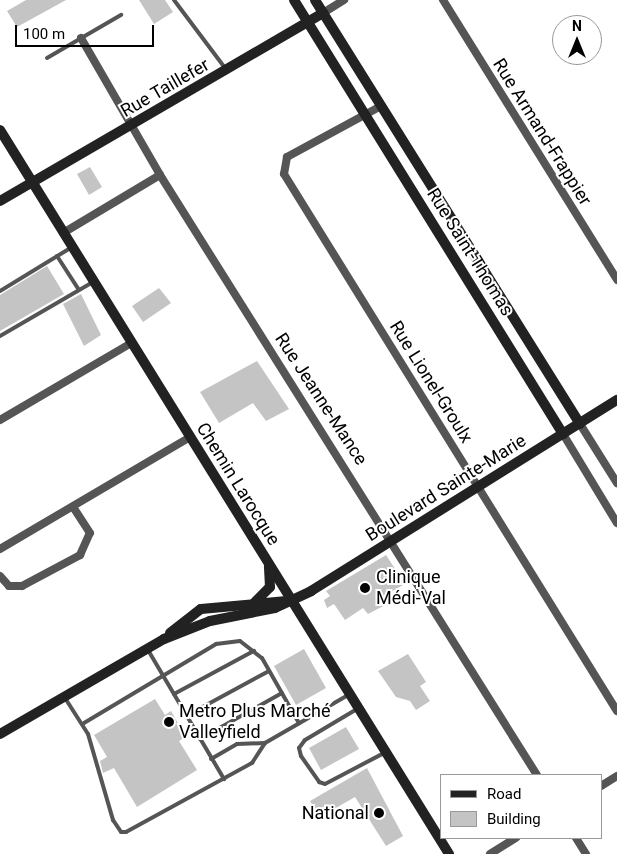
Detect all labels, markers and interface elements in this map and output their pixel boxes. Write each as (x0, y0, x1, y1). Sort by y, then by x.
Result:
scale bar (18, 15, 156, 47)
north arrow (552, 15, 602, 65)
text: N (572, 18, 582, 34)
text: 100 m (23, 25, 65, 43)
street label: Rue Taillefer (117, 54, 213, 122)
street label: Rue Armand-Frappier (488, 55, 596, 209)
street label: Rue Saint-Thomas (422, 184, 518, 320)
street label: Rue Lionel-Groulx (385, 317, 477, 447)
street label: Rue Jeanne-Mance (270, 329, 372, 469)
street label: Chemin Larocque (192, 419, 284, 549)
street label: Boulevard Sainte-Marie (362, 430, 530, 546)
place label: Clinique Médi-Val (376, 567, 446, 610)
marker: Clinique Médi-Val (358, 581, 372, 595)
place label: Metro Plus Marché Valleyfield (179, 701, 331, 744)
marker: Metro Plus Marché Valleyfield (163, 716, 175, 728)
legend (440, 774, 602, 839)
text: Road (487, 785, 521, 803)
place label: National (302, 802, 369, 824)
marker: National (373, 807, 385, 819)
text: Building (487, 810, 541, 828)

